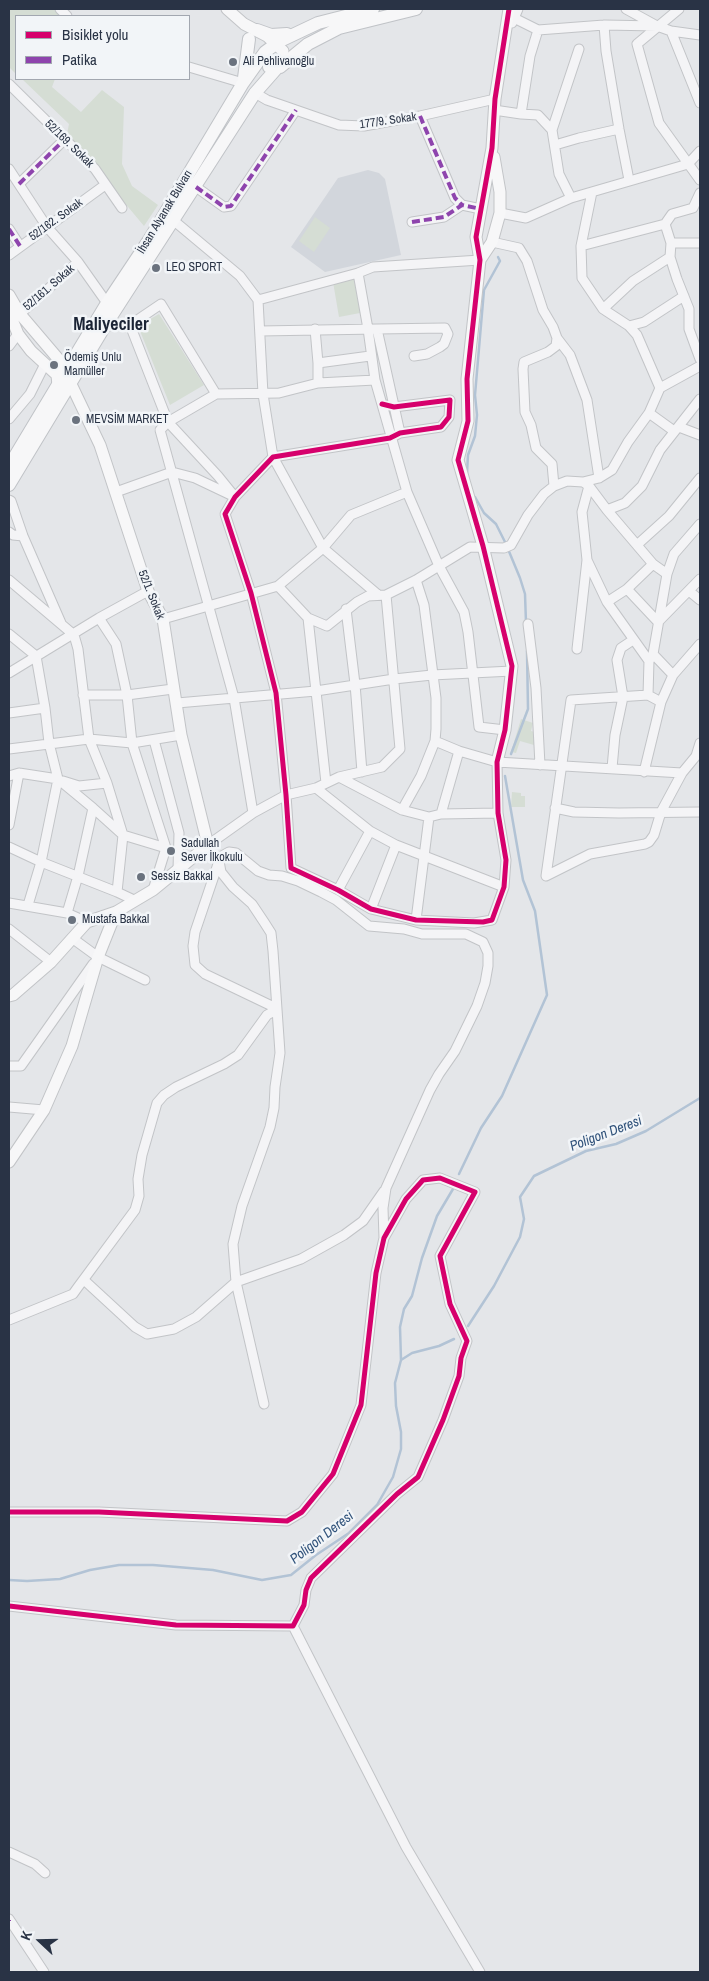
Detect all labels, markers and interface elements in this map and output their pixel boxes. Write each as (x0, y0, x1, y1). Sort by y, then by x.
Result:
legend (15, 15, 190, 80)
text: Bisiklet yolu (62, 24, 128, 45)
text: Patika (62, 49, 97, 70)
place label: Ali Pehlivanoğlu (243, 55, 314, 69)
marker: Ali Pehlivanoğlu (227, 56, 239, 68)
street label: 177/9. Sokak (359, 110, 417, 132)
street label: 52/169. Sokak (41, 117, 97, 171)
street label: İhsan Alyanak Bulvarı (134, 168, 196, 256)
street label: 52/162. Sokak (26, 196, 86, 244)
place label: LEO SPORT (166, 261, 222, 275)
street label: 52/161. Sokak (21, 262, 77, 314)
marker: LEO SPORT (150, 262, 162, 274)
district label: Maliyeciler (73, 314, 149, 336)
place label: Ödemiş Unlu Mamüller (64, 351, 121, 379)
marker: Ödemiş Unlu Mamüller (48, 359, 60, 371)
place label: MEVSİM MARKET (86, 413, 169, 427)
marker: MEVSİM MARKET (70, 414, 82, 426)
street label: 52/1. Sokak (135, 568, 167, 622)
place label: Sadullah Sever İlkokulu (181, 837, 243, 865)
marker: Sadullah Sever İlkokulu (165, 845, 177, 857)
place label: Sessiz Bakkal (151, 870, 213, 884)
marker: Sessiz Bakkal (135, 871, 147, 883)
place label: Mustafa Bakkal (82, 913, 149, 927)
marker: Mustafa Bakkal (66, 914, 78, 926)
water label: Poligon Deresi (568, 1113, 644, 1155)
water label: Poligon Deresi (287, 1508, 357, 1568)
north arrow (15, 1916, 65, 1966)
text: K (16, 1929, 36, 1943)

